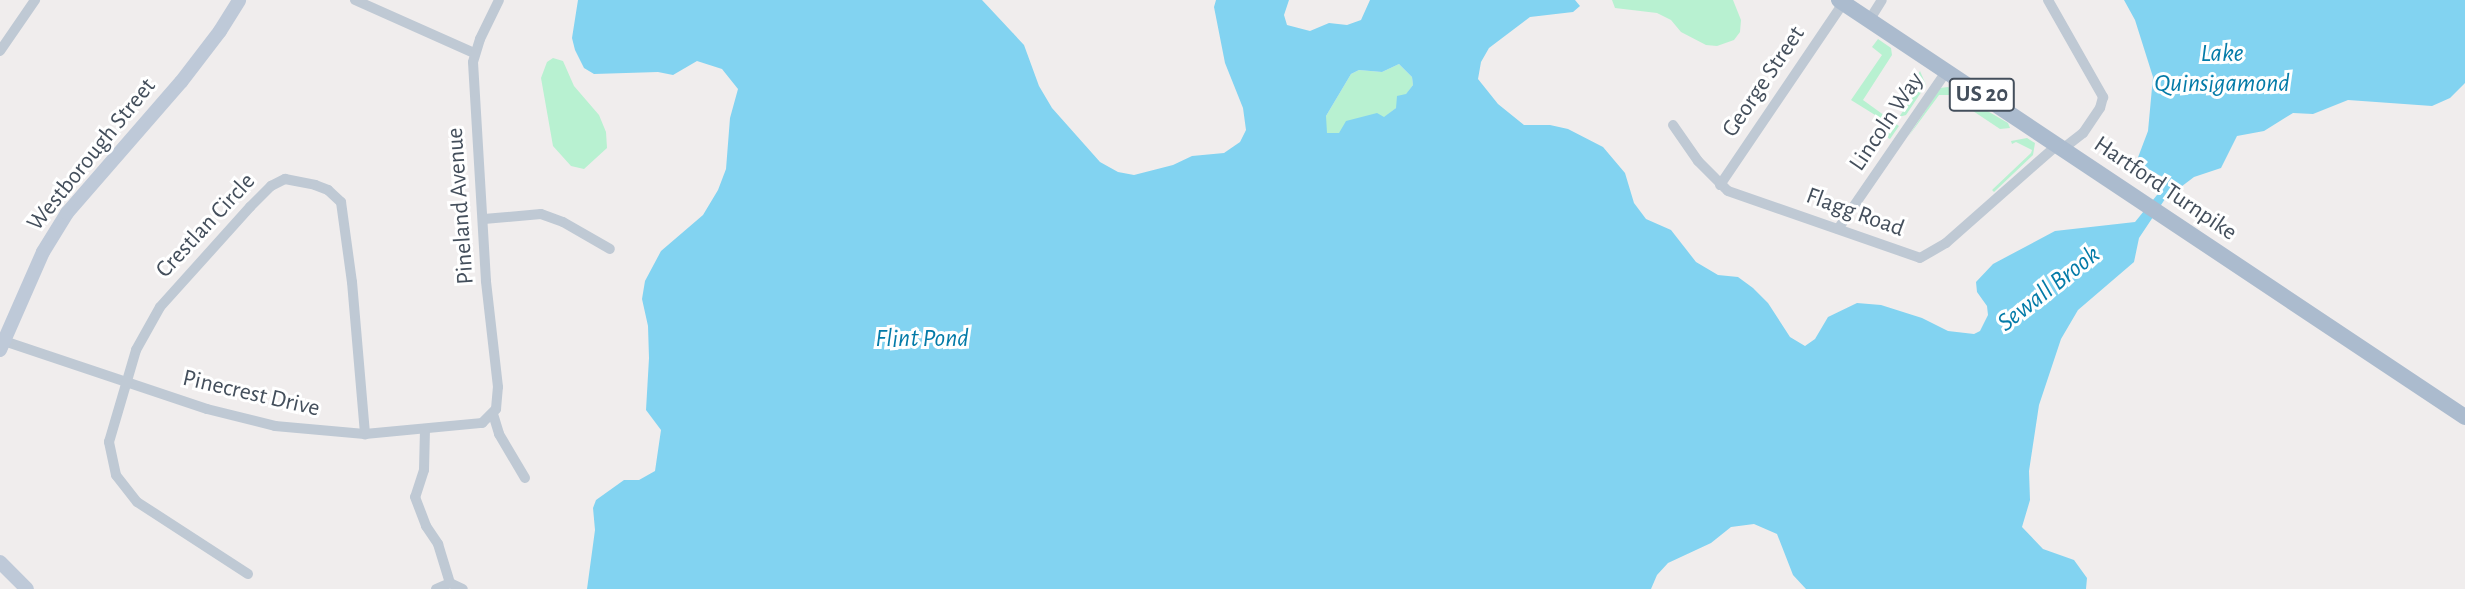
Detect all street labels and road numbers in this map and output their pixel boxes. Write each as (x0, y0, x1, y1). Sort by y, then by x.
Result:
street label: George Street (1716, 21, 1812, 143)
street label: Lincoln Way (1844, 67, 1930, 177)
street label: Westborough Street (22, 73, 162, 237)
road number: US 20 (1949, 76, 2015, 114)
street label: Pineland Avenue (441, 127, 481, 285)
street label: Hartford Turnpike (2088, 131, 2242, 247)
street label: Crestlan Circle (150, 168, 262, 284)
street label: Flagg Road (1802, 182, 1908, 244)
street label: Pinecrest Drive (180, 364, 322, 424)

